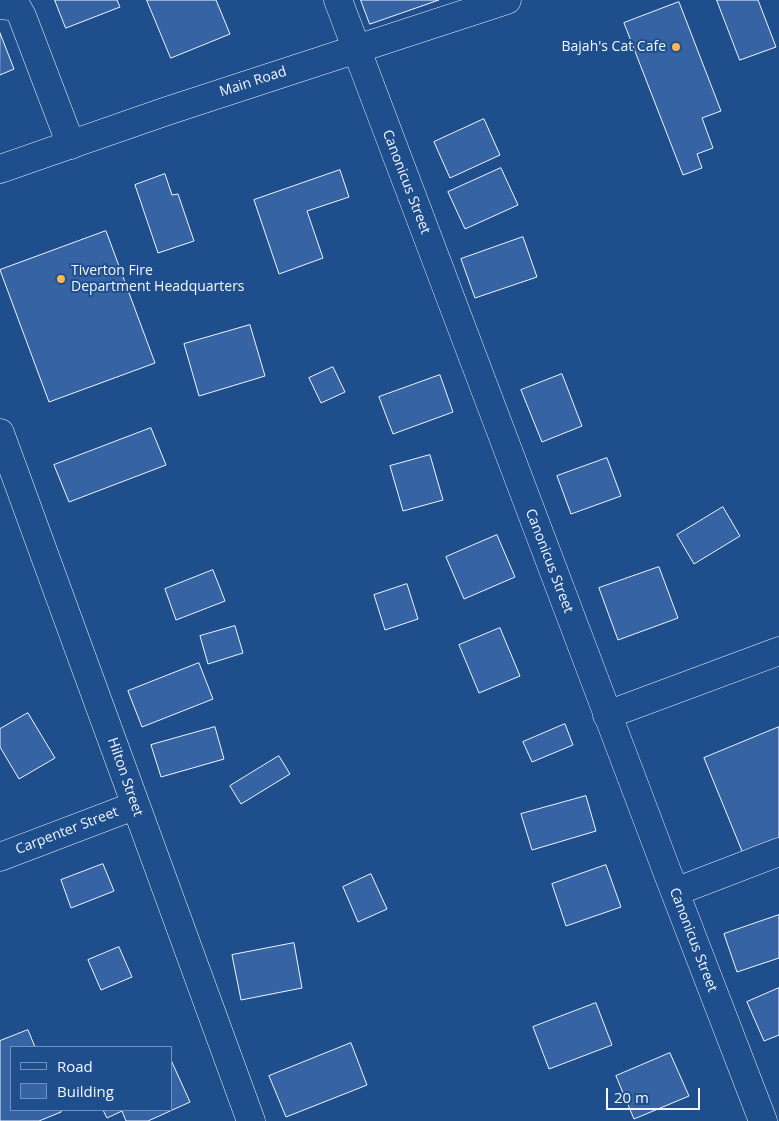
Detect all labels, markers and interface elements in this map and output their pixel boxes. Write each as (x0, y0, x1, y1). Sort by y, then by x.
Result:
place label: Bajah's Cat Cafe (562, 39, 666, 55)
marker: Bajah's Cat Cafe (670, 41, 682, 53)
street label: Main Road (217, 63, 289, 101)
street label: Canonicus Street (378, 127, 434, 237)
place label: Tiverton Fire Department Headquarters (71, 263, 245, 296)
marker: Tiverton Fire Department Headquarters (55, 273, 67, 285)
street label: Canonicus Street (521, 506, 577, 616)
street label: Hilton Street (104, 735, 146, 819)
street label: Carpenter Street (13, 804, 121, 858)
street label: Canonicus Street (665, 885, 721, 995)
legend (10, 1046, 172, 1111)
text: Road (57, 1056, 93, 1076)
scale bar (609, 1078, 703, 1110)
text: Building (57, 1081, 114, 1101)
text: 20 m (614, 1087, 649, 1107)

